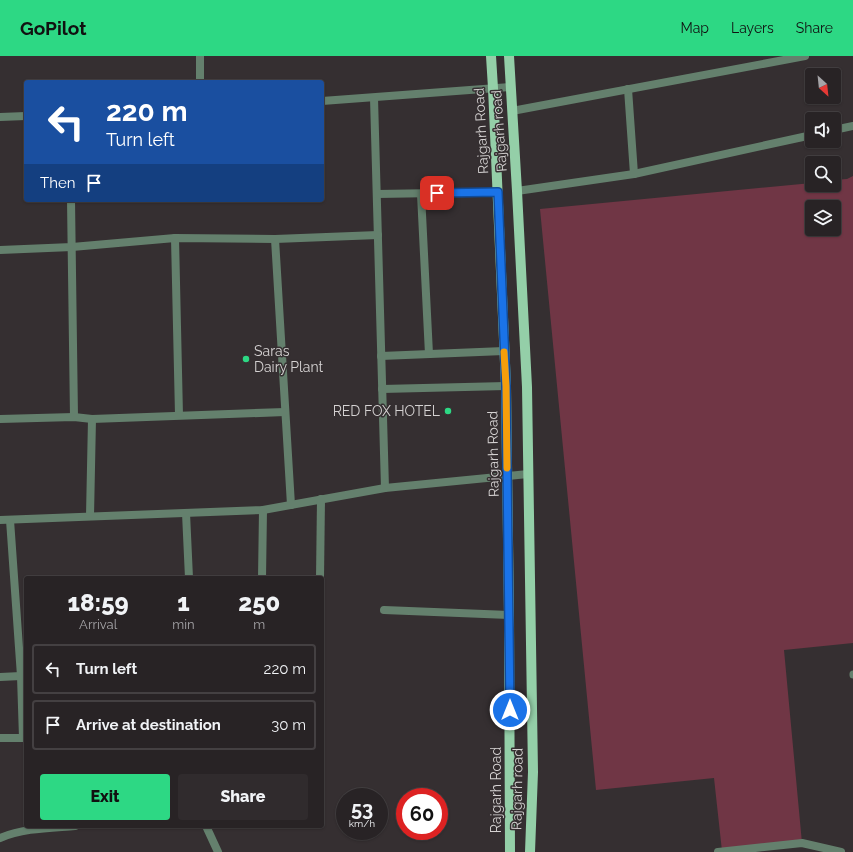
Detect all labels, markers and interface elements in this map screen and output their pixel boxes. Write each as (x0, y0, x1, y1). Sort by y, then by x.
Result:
text: GoPilot (20, 17, 86, 39)
text: Map (681, 20, 709, 36)
text: Layers (731, 20, 774, 36)
text: Share (796, 20, 833, 36)
north arrow (805, 68, 841, 104)
map controls (805, 68, 841, 236)
street label: Rajgarh Road (471, 87, 491, 175)
street label: Rajgarh road (488, 89, 510, 173)
text: 220 m (106, 95, 188, 128)
icon: left (40, 96, 92, 148)
button: sound (805, 112, 841, 148)
text: Turn left (106, 129, 175, 150)
button: search (805, 156, 841, 192)
icon: arrive (83, 172, 105, 194)
text: Then (40, 174, 75, 192)
pin (420, 176, 454, 210)
icon: arrive (426, 182, 448, 204)
button: layers (805, 200, 841, 236)
place label: Saras Dairy Plant (254, 343, 324, 375)
marker: Saras Dairy Plant (241, 354, 251, 364)
place label: RED FOX HOTEL (333, 403, 440, 419)
marker: RED FOX HOTEL (443, 406, 453, 416)
street label: Rajgarh Road (484, 411, 502, 497)
text: 18:59 (68, 588, 129, 617)
text: 1 (177, 588, 190, 617)
text: 250 (238, 588, 280, 617)
text: Arrival (79, 617, 117, 632)
text: min (172, 617, 195, 632)
text: m (253, 617, 265, 632)
icon: left (42, 658, 64, 680)
text: Turn left (76, 660, 137, 678)
text: 220 m (264, 660, 306, 678)
position arrow (489, 689, 531, 731)
icon: arrive (42, 714, 64, 736)
text: Arrive at destination (76, 716, 221, 734)
text: 30 m (271, 716, 306, 734)
street label: Rajgarh Road (488, 747, 504, 833)
street label: Rajgarh road (508, 748, 526, 830)
button: Exit (40, 774, 170, 820)
button: Share (178, 774, 308, 820)
speed limit sign: 60 (396, 788, 448, 840)
text: 53 (351, 797, 373, 821)
text: km/h (349, 818, 375, 829)

